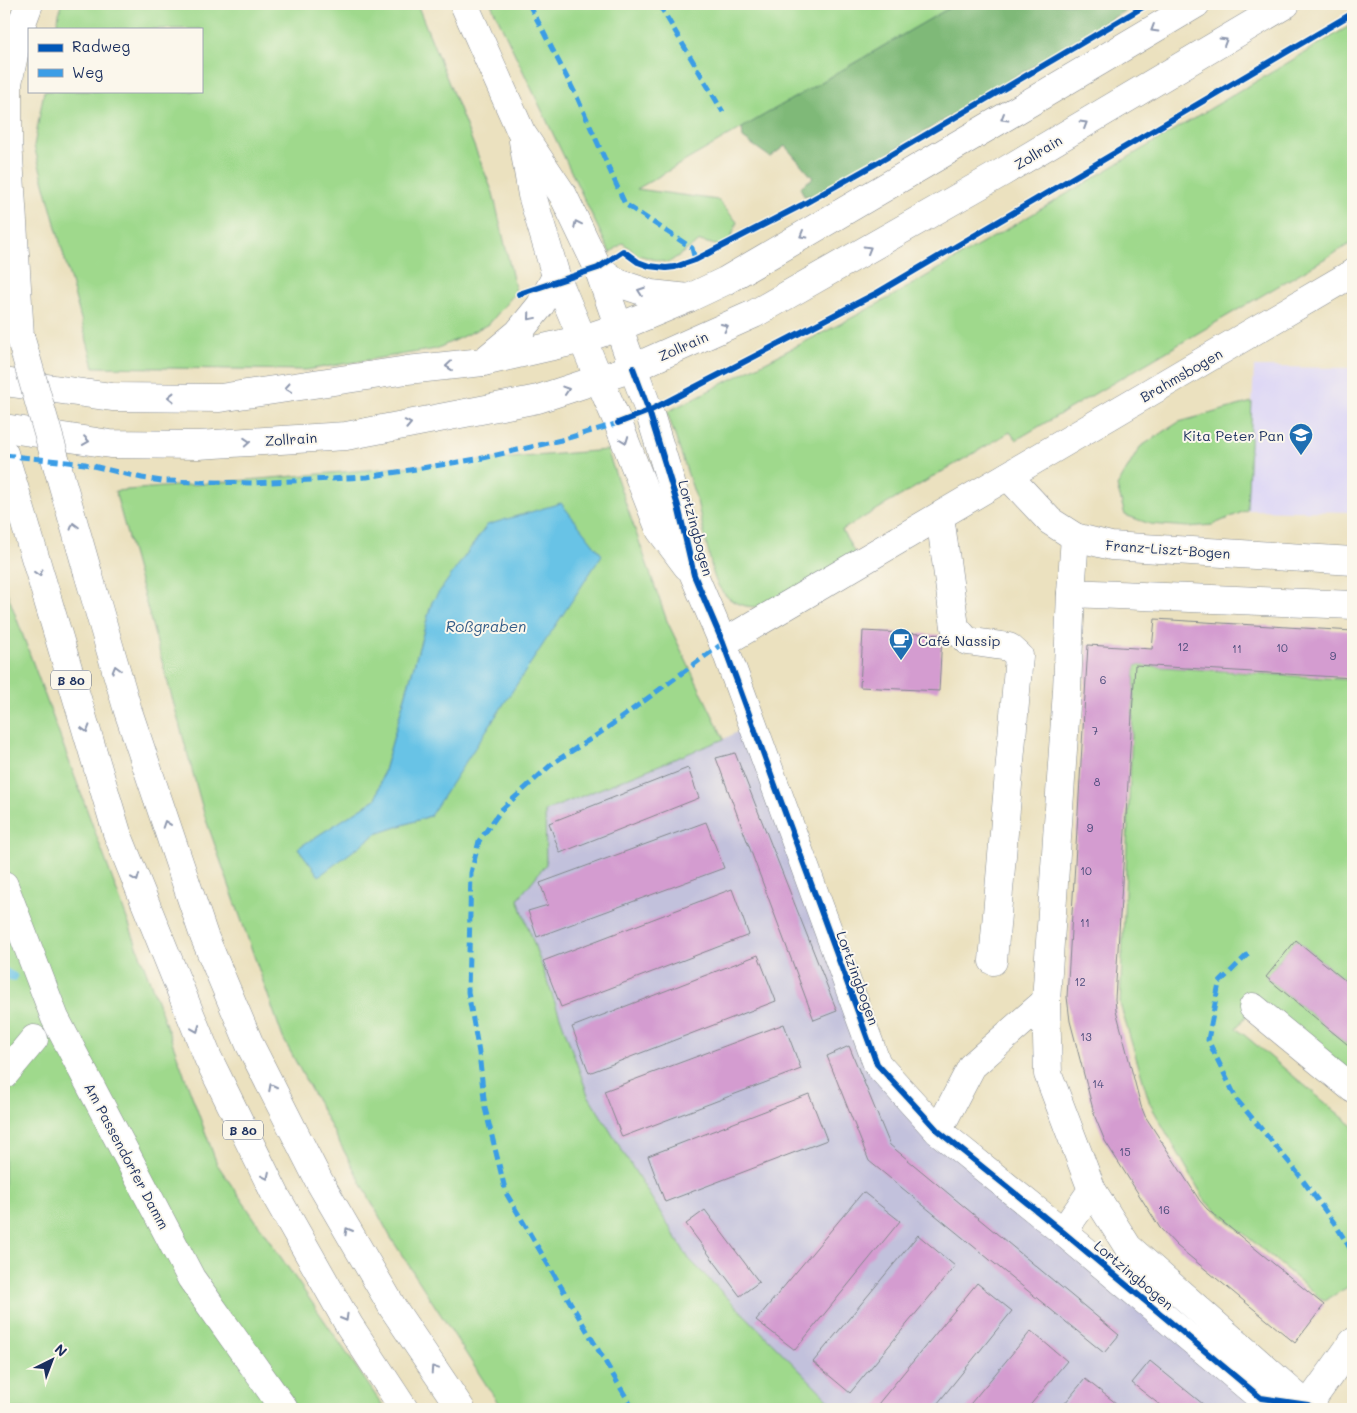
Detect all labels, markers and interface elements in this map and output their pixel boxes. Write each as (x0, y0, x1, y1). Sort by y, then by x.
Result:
one-way arrow (1150, 22, 1159, 32)
legend (28, 28, 202, 92)
text: Radweg (72, 36, 130, 56)
one-way arrow (1218, 37, 1227, 47)
text: Weg (72, 62, 103, 82)
one-way arrow (1000, 111, 1009, 121)
one-way arrow (1079, 120, 1088, 130)
street label: Zollrain (1011, 130, 1065, 174)
one-way arrow (573, 220, 583, 229)
one-way arrow (800, 229, 809, 239)
one-way arrow (862, 245, 871, 255)
one-way arrow (637, 287, 646, 297)
one-way arrow (528, 311, 536, 320)
one-way arrow (720, 323, 729, 333)
street label: Zollrain (655, 327, 711, 365)
street label: Brahmsbogen (1136, 344, 1226, 406)
one-way arrow (445, 360, 453, 371)
one-way arrow (284, 382, 293, 392)
one-way arrow (562, 385, 570, 395)
one-way arrow (167, 392, 175, 402)
one-way arrow (403, 419, 412, 430)
school or university icon: Kita Peter Pan (1288, 422, 1314, 456)
place label: Kita Peter Pan (1183, 426, 1284, 445)
street label: Zollrain (264, 428, 318, 450)
one-way arrow (83, 435, 91, 446)
one-way arrow (618, 435, 629, 444)
one-way arrow (243, 436, 251, 447)
street label: Lortzingbogen (674, 478, 718, 578)
one-way arrow (70, 523, 80, 531)
street label: Franz-Liszt-Bogen (1105, 535, 1231, 563)
one-way arrow (34, 569, 44, 577)
water label: Roßgraben (446, 616, 526, 636)
cafe icon: Café Nassip (888, 627, 914, 661)
place label: Café Nassip (918, 631, 1000, 650)
house number: 12 (1177, 639, 1189, 654)
house number: 10 (1276, 640, 1288, 655)
house number: 11 (1232, 641, 1242, 656)
house number: 9 (1330, 648, 1337, 663)
one-way arrow (112, 665, 122, 674)
road number: B 80 (51, 670, 91, 690)
house number: 6 (1100, 672, 1106, 687)
house number: 7 (1092, 723, 1098, 738)
one-way arrow (81, 724, 91, 732)
house number: 8 (1094, 774, 1101, 789)
one-way arrow (162, 820, 172, 828)
house number: 9 (1087, 820, 1094, 835)
house number: 10 (1080, 863, 1092, 878)
one-way arrow (129, 873, 140, 882)
house number: 11 (1080, 915, 1090, 930)
street label: Lortzingbogen (832, 928, 884, 1028)
house number: 12 (1074, 974, 1086, 989)
one-way arrow (190, 1024, 200, 1033)
house number: 13 (1080, 1029, 1092, 1044)
house number: 14 (1092, 1076, 1104, 1091)
street label: Am Passendorfer Damm (80, 1080, 174, 1232)
one-way arrow (268, 1084, 278, 1093)
road number: B 80 (223, 1120, 263, 1140)
house number: 15 (1119, 1144, 1131, 1159)
one-way arrow (260, 1171, 270, 1180)
house number: 16 (1158, 1202, 1170, 1217)
one-way arrow (344, 1227, 354, 1236)
street label: Lortzingbogen (1090, 1236, 1178, 1314)
one-way arrow (338, 1312, 348, 1321)
north arrow (28, 1336, 78, 1386)
text: N (51, 1339, 71, 1361)
one-way arrow (431, 1365, 440, 1374)

